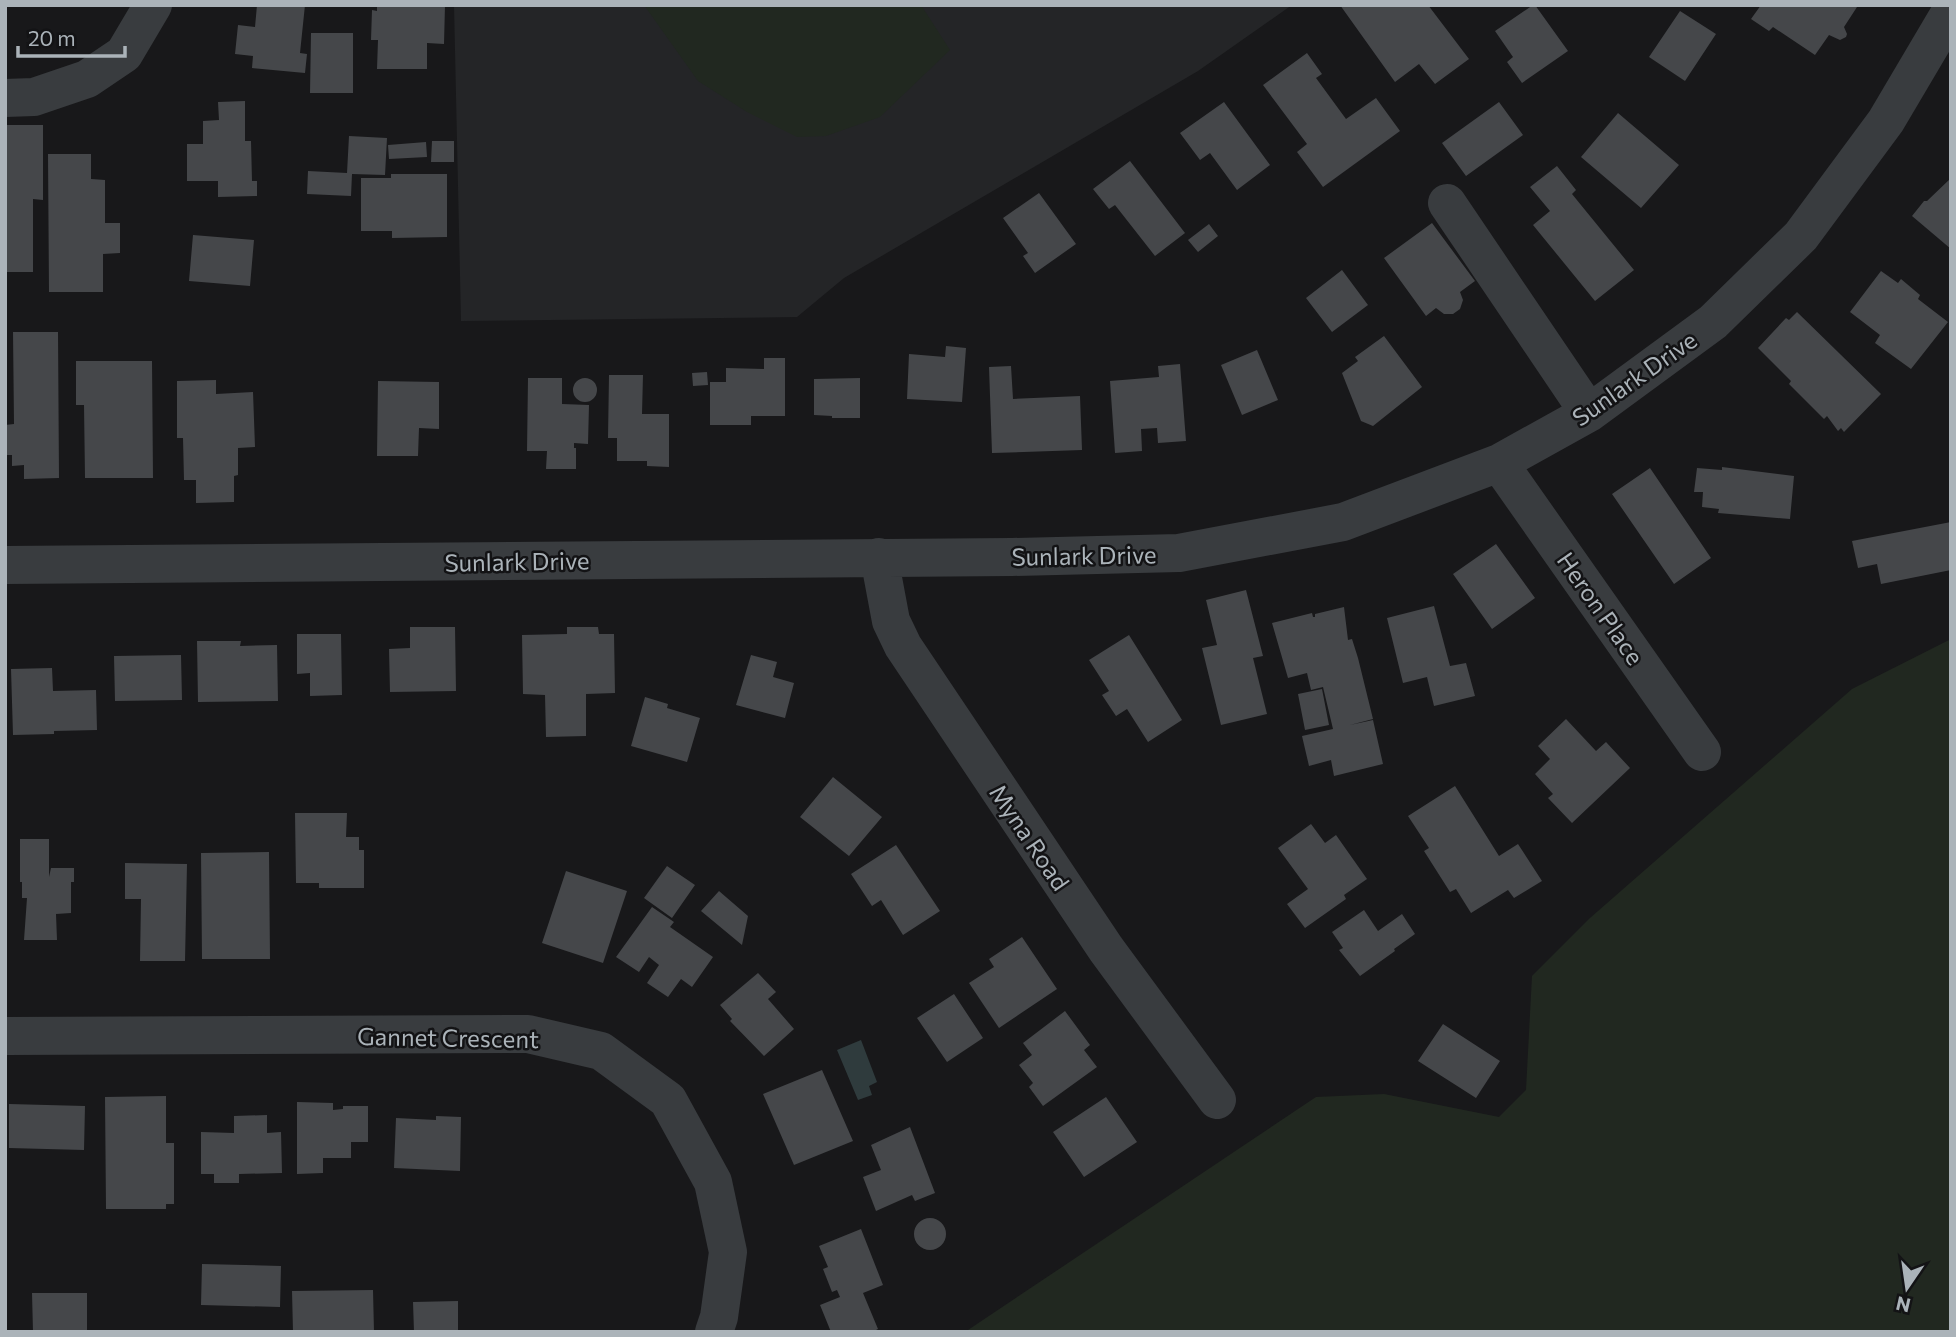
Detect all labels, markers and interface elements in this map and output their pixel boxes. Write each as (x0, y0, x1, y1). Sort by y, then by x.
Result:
scale bar (18, 14, 124, 58)
text: 20 m (28, 25, 76, 50)
street label: Sunlark Drive (1566, 325, 1702, 431)
street label: Sunlark Drive (1011, 539, 1157, 571)
street label: Sunlark Drive (444, 545, 590, 577)
street label: Heron Place (1552, 546, 1650, 670)
street label: Myna Road (984, 779, 1076, 895)
street label: Gannet Crescent (357, 1021, 539, 1053)
north arrow (1872, 1253, 1942, 1323)
text: N (1894, 1292, 1913, 1318)

